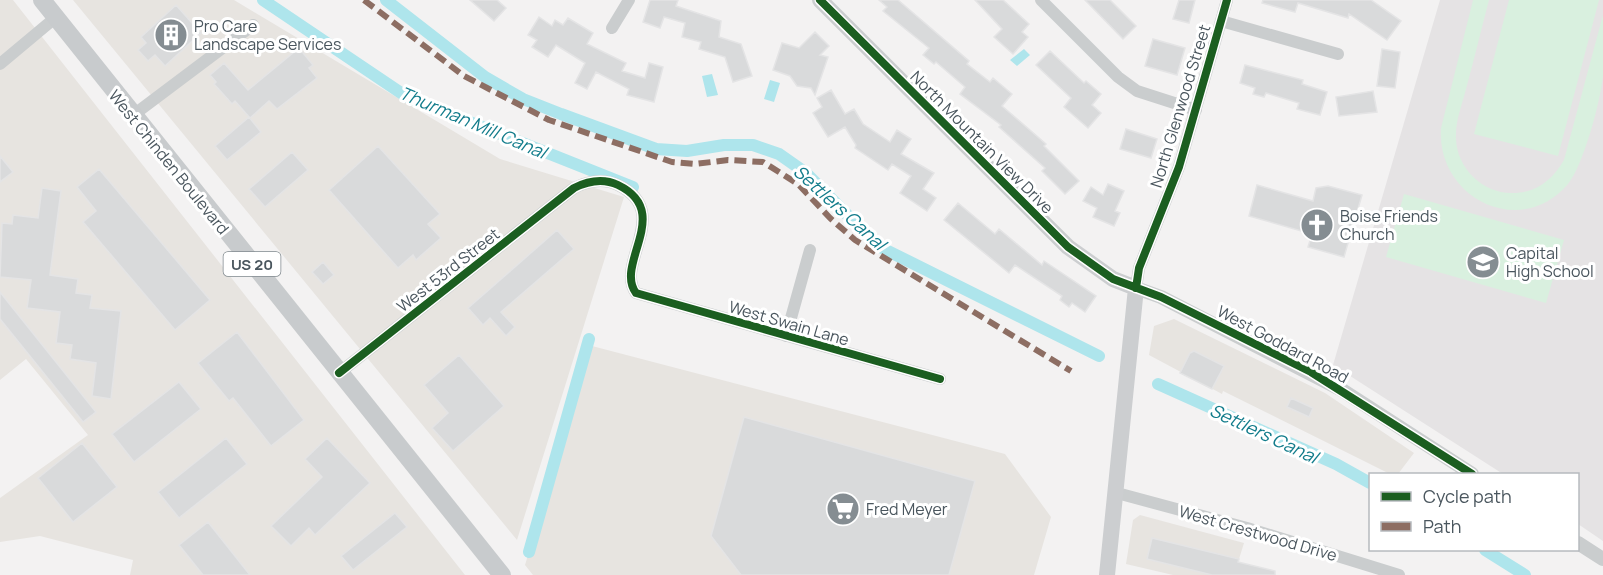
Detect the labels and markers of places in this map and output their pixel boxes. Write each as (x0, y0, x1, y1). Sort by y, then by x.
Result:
place label: Pro Care Landscape Services (194, 15, 341, 55)
building icon: Pro Care Landscape Services (153, 17, 189, 53)
place label: Boise Friends Church (1340, 205, 1438, 245)
church icon: Boise Friends Church (1299, 207, 1335, 243)
place label: Capital High School (1506, 242, 1594, 282)
school or university icon: Capital High School (1465, 244, 1501, 280)
supermarket icon: Fred Meyer (825, 491, 861, 527)
place label: Fred Meyer (866, 498, 948, 520)

